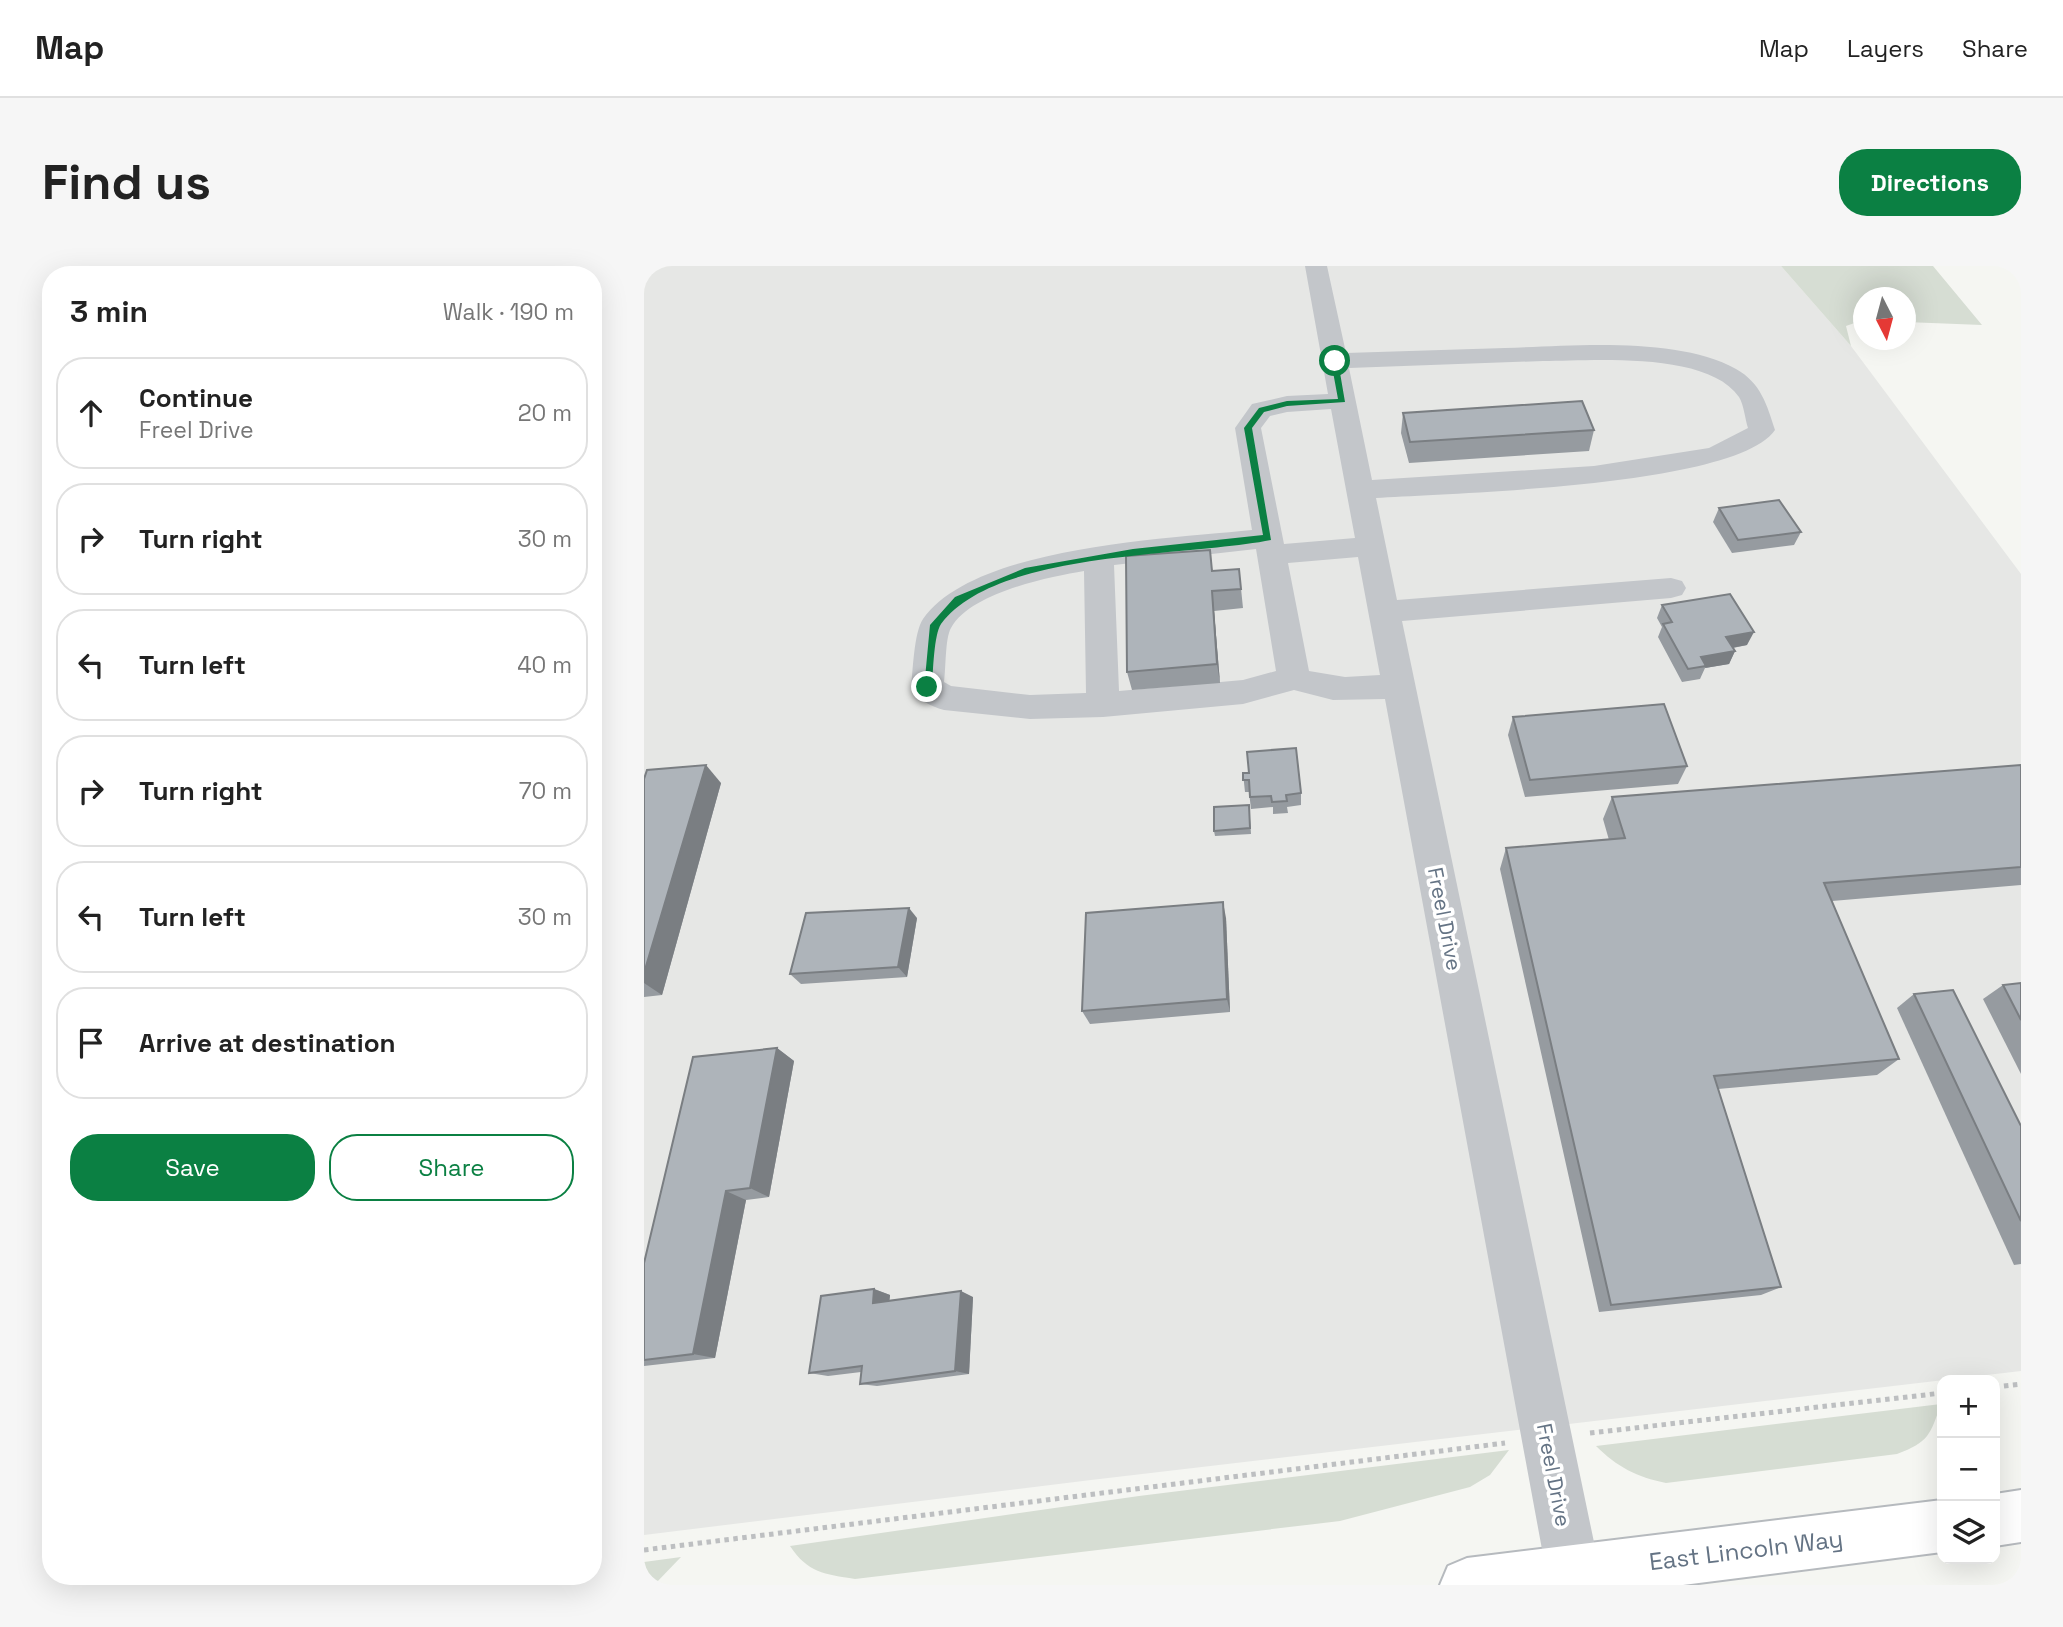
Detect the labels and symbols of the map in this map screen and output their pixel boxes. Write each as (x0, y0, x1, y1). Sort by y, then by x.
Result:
north arrow (1853, 287, 1916, 350)
route start (1319, 345, 1350, 376)
route end (911, 671, 942, 702)
street label: Freel Drive (1422, 865, 1468, 973)
street label: Freel Drive (1531, 1421, 1577, 1529)
street label: East Lincoln Way (1647, 1523, 1845, 1577)

